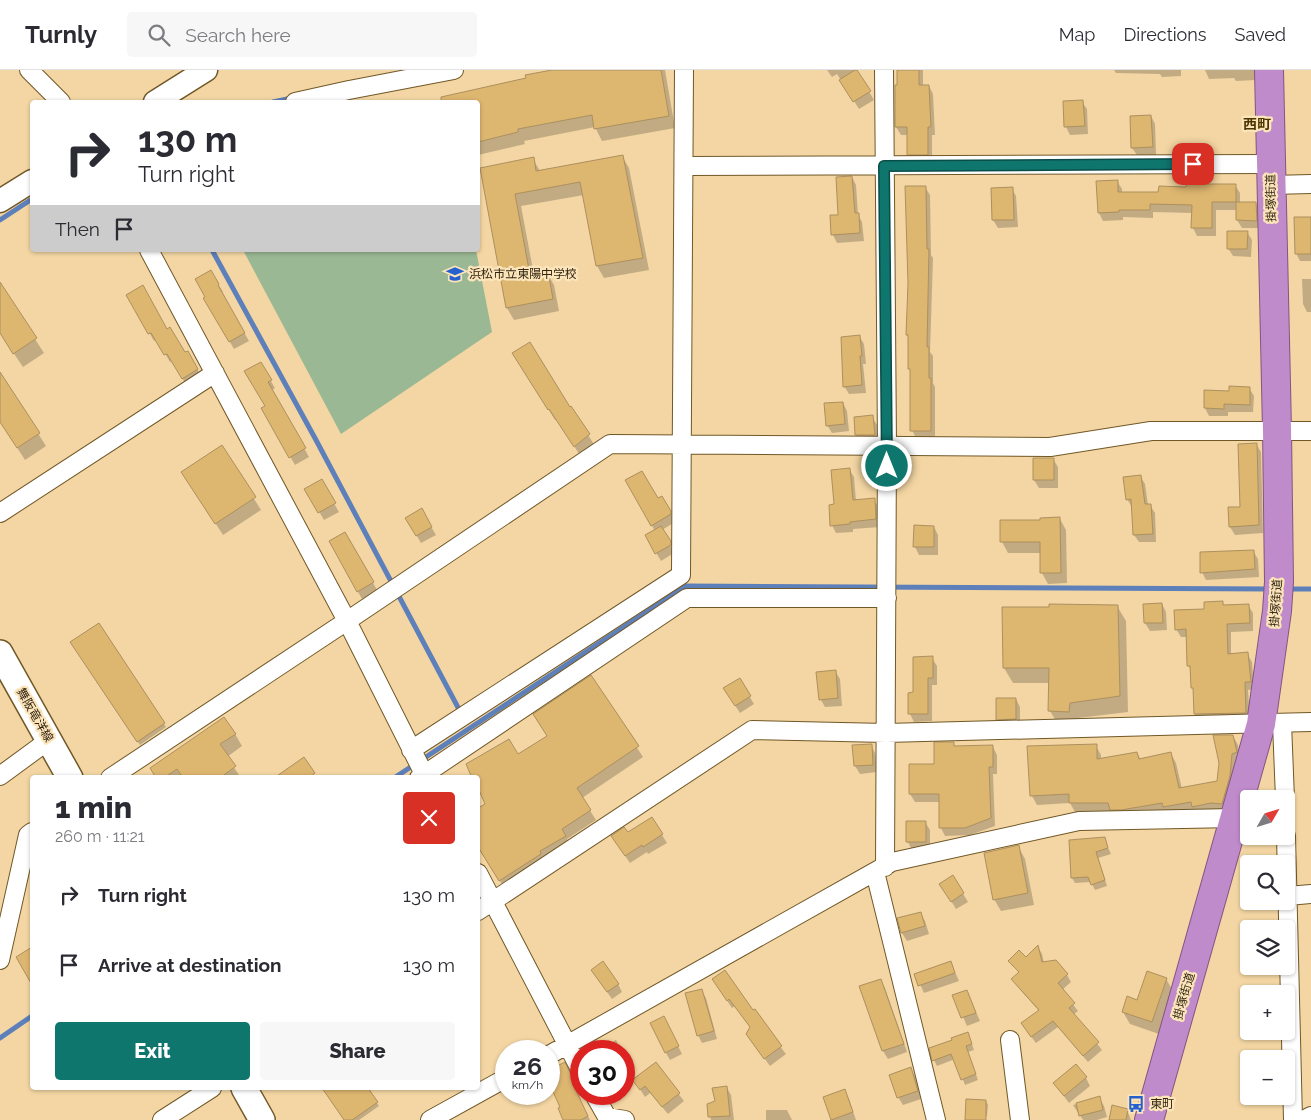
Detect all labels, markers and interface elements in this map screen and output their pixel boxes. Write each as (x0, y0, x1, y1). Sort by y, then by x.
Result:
search box (127, 12, 477, 57)
text: Turnly (25, 20, 97, 49)
icon: search (145, 21, 173, 49)
text: Search here (185, 24, 291, 46)
text: Map (1059, 24, 1095, 45)
text: Directions (1123, 24, 1207, 45)
text: Saved (1235, 24, 1286, 45)
district label: 西町 (1243, 116, 1271, 132)
text: 130 m (138, 119, 237, 160)
icon: right (55, 120, 120, 185)
pin (1172, 143, 1214, 185)
icon: arrive (1179, 150, 1207, 178)
text: Turn right (138, 161, 235, 187)
street label: 掛塚街道 (1264, 174, 1278, 222)
icon: arrive (110, 215, 138, 243)
text: Then (55, 218, 100, 240)
school or university icon: 浜松市立東陽中学校 (445, 264, 465, 284)
place label: 浜松市立東陽中学校 (469, 267, 577, 281)
position arrow (860, 439, 912, 491)
street label: 掛塚街道 (1267, 579, 1285, 627)
street label: 舞阪竜洋線 (14, 686, 56, 744)
text: 1 min (55, 790, 132, 825)
north arrow (1240, 790, 1295, 845)
map controls (1240, 790, 1295, 1105)
button: close (403, 792, 455, 844)
text: 260 m · 11:21 (55, 827, 145, 846)
button: search (1240, 855, 1295, 910)
icon: right (55, 881, 83, 909)
text: Turn right (98, 884, 187, 906)
text: 130 m (403, 884, 455, 906)
button: layers (1240, 920, 1295, 975)
icon: arrive (55, 951, 83, 979)
text: Arrive at destination (98, 954, 282, 976)
text: 130 m (403, 954, 455, 976)
street label: 掛塚街道 (1171, 971, 1197, 1021)
button: + (1240, 985, 1295, 1040)
button: Exit (55, 1022, 250, 1080)
button: Share (260, 1022, 455, 1080)
speed limit sign: 30 (570, 1040, 635, 1105)
button: − (1240, 1050, 1295, 1105)
text: 26 (513, 1051, 542, 1081)
text: km/h (512, 1078, 543, 1092)
bus stop icon: 東町 (1126, 1094, 1146, 1114)
place label: 東町 (1150, 1097, 1174, 1111)

